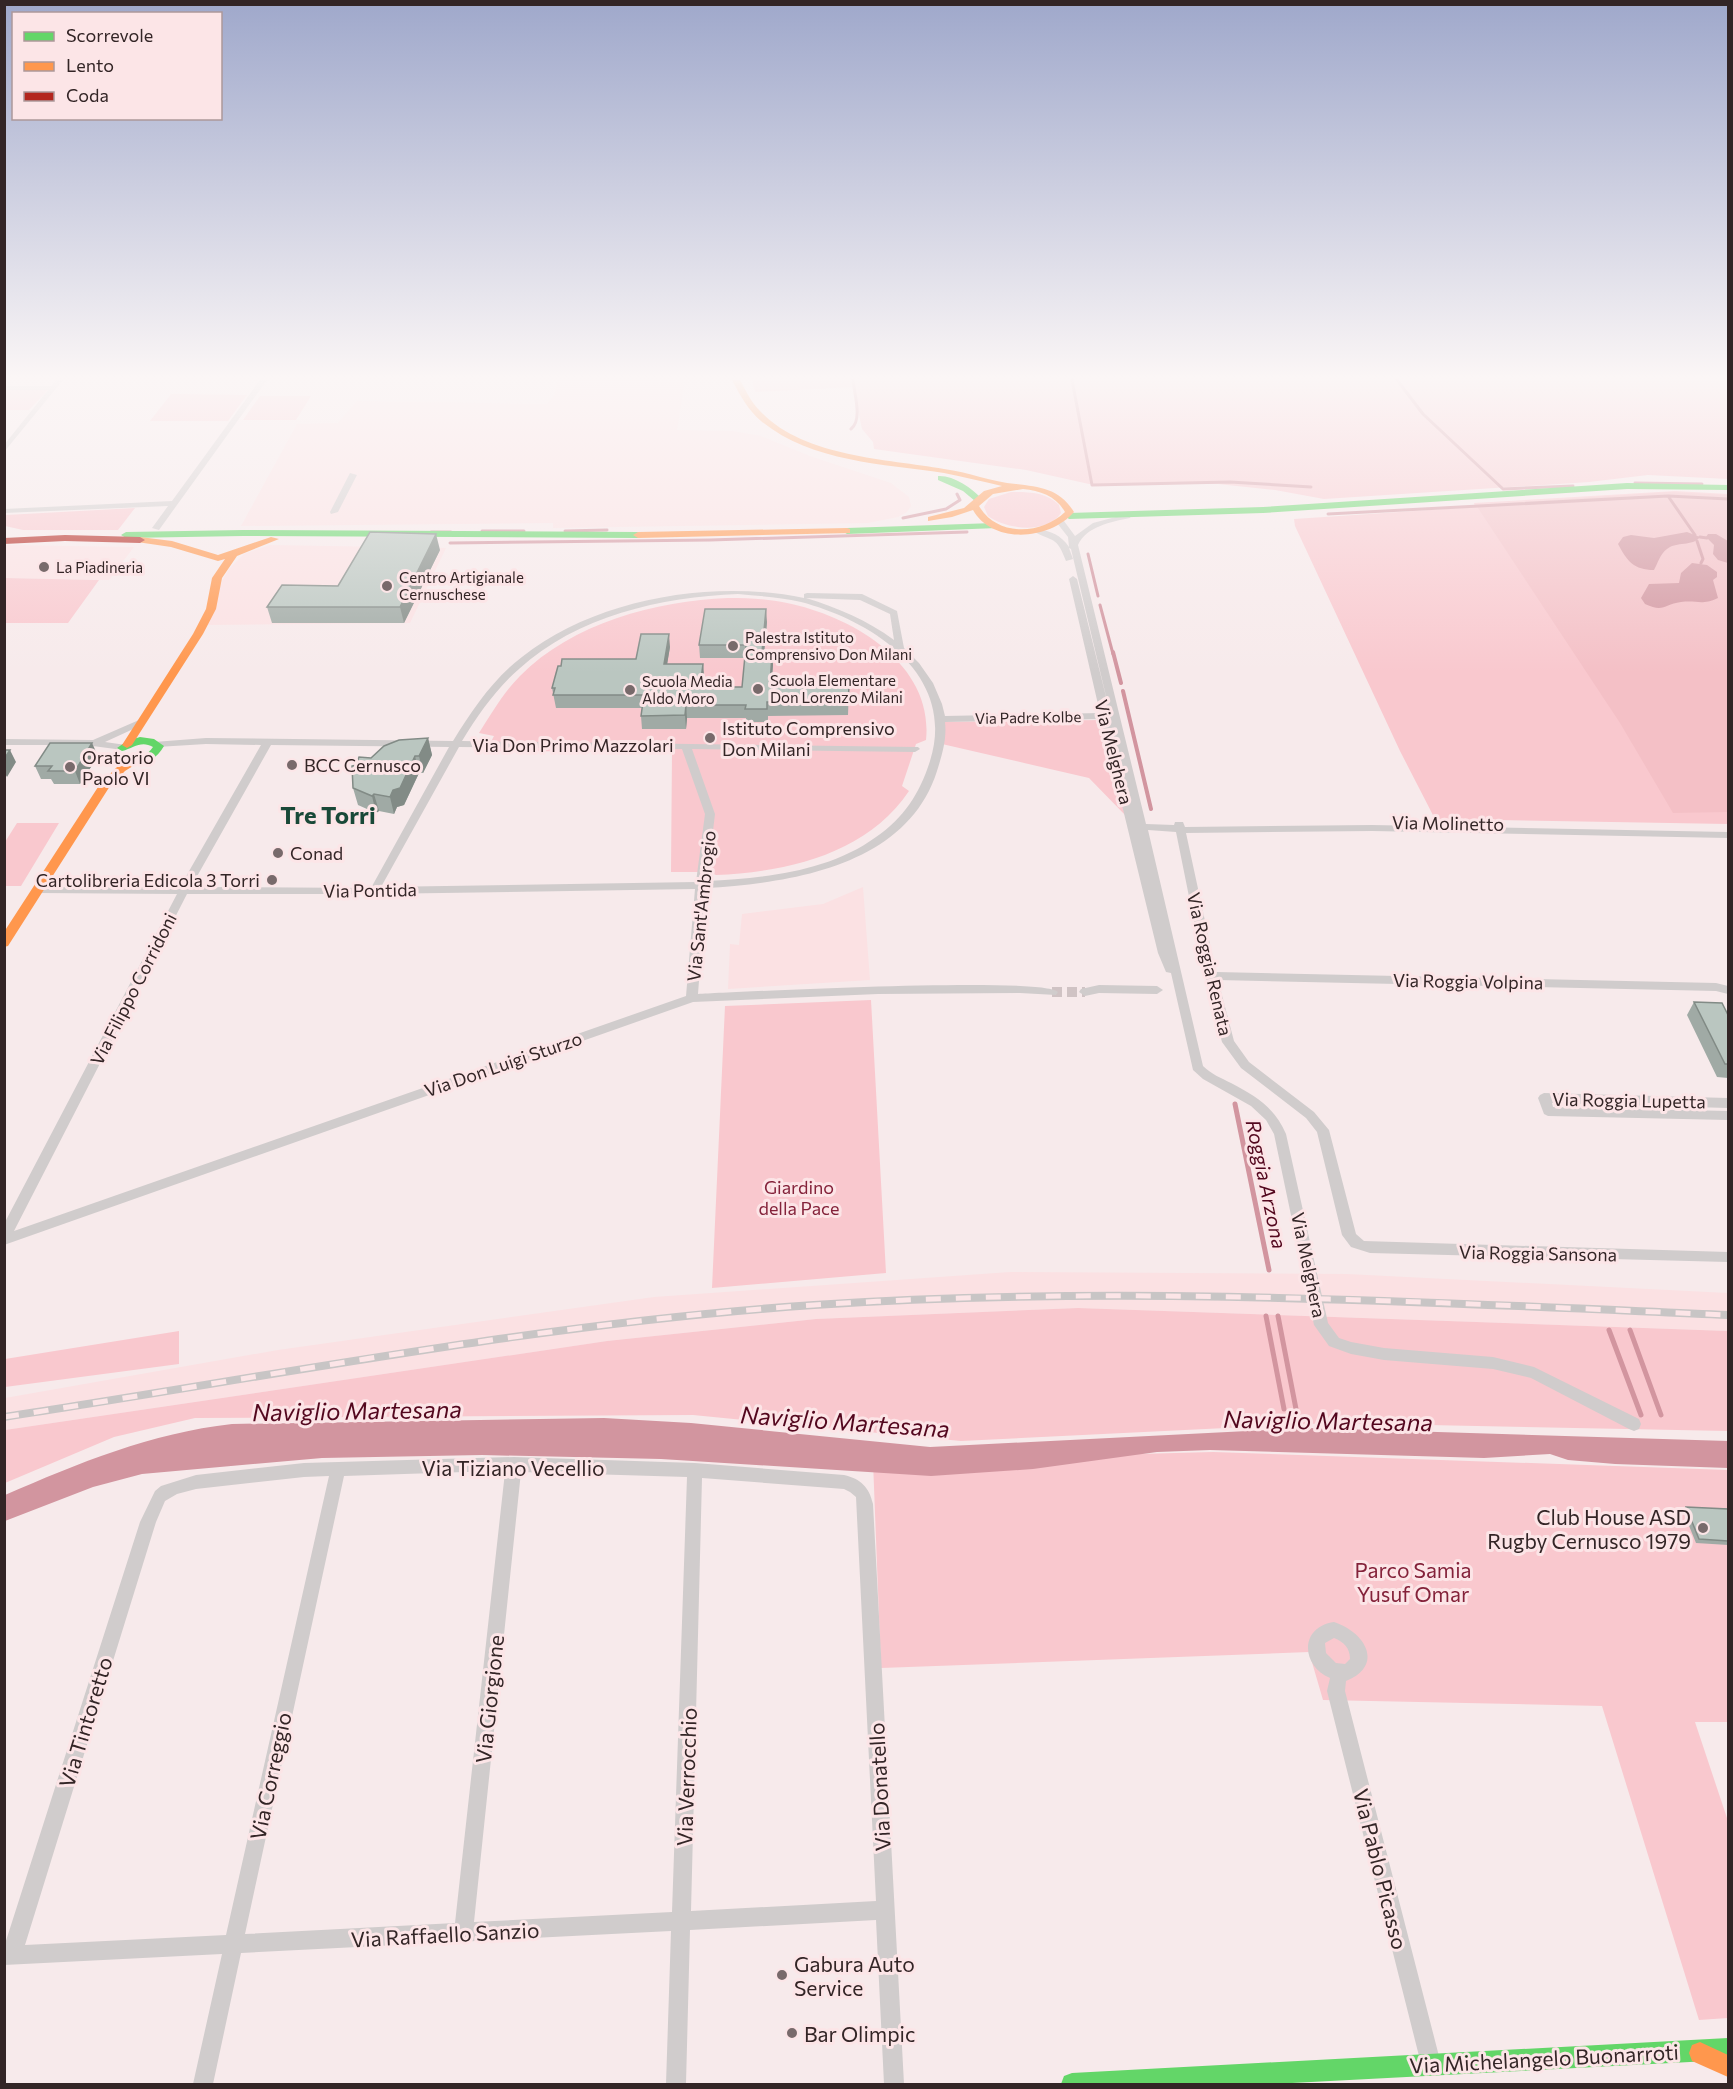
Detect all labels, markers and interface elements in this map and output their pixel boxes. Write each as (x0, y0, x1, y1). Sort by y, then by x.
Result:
legend (12, 12, 222, 120)
text: Scorrevole (66, 24, 153, 46)
text: Lento (66, 54, 114, 76)
text: Coda (66, 84, 109, 106)
place label: La Piadineria (56, 558, 143, 576)
marker: La Piadineria (37, 560, 51, 574)
place label: Centro Artigianale Cernuschese (399, 568, 524, 603)
marker: Centro Artigianale Cernuschese (380, 579, 394, 593)
place label: Palestra Istituto Comprensivo Don Milani (745, 628, 912, 663)
marker: Palestra Istituto Comprensivo Don Milani (726, 639, 740, 653)
place label: Scuola Elementare Don Lorenzo Milani (770, 671, 903, 706)
place label: Scuola Media Aldo Moro (642, 672, 733, 707)
marker: Scuola Elementare Don Lorenzo Milani (751, 682, 765, 696)
marker: Scuola Media Aldo Moro (623, 683, 637, 697)
street label: Via Melghera (1090, 697, 1138, 807)
street label: Via Padre Kolbe (975, 707, 1081, 727)
place label: Istituto Comprensivo Don Milani (722, 717, 895, 760)
marker: Istituto Comprensivo Don Milani (703, 731, 717, 745)
street label: Via Don Primo Mazzolari (472, 734, 674, 756)
place label: Oratorio Paolo VI (82, 746, 154, 789)
place label: BCC Cernusco (304, 754, 421, 776)
marker: BCC Cernusco (285, 758, 299, 772)
marker: Oratorio Paolo VI (63, 760, 77, 774)
district label: Tre Torri (280, 800, 376, 829)
street label: Via Molinetto (1392, 811, 1504, 835)
street label: Via Sant'Ambrogio (682, 829, 720, 983)
place label: Conad (290, 842, 343, 864)
marker: Conad (271, 846, 285, 860)
place label: Cartolibreria Edicola 3 Torri (36, 869, 260, 891)
marker: Cartolibreria Edicola 3 Torri (265, 873, 279, 887)
street label: Via Pontida (323, 878, 417, 902)
street label: Via Roggia Renata (1183, 890, 1237, 1038)
street label: Via Filippo Corridoni (85, 909, 181, 1069)
street label: Via Roggia Volpina (1393, 969, 1543, 993)
street label: Via Don Luigi Sturzo (421, 1027, 585, 1101)
street label: Via Roggia Lupetta (1552, 1088, 1706, 1112)
water label: Roggia Arzona (1242, 1117, 1292, 1251)
park label: Giardino della Pace (758, 1176, 840, 1219)
street label: Via Melghera (1287, 1210, 1331, 1320)
street label: Via Roggia Sansona (1459, 1241, 1617, 1265)
water label: Naviglio Martesana (252, 1394, 462, 1426)
water label: Naviglio Martesana (739, 1399, 951, 1443)
water label: Naviglio Martesana (1223, 1404, 1433, 1436)
street label: Via Tiziano Vecellio (421, 1455, 605, 1480)
place label: Club House ASD Rugby Cernusco 1979 (1487, 1504, 1691, 1553)
marker: Club House ASD Rugby Cernusco 1979 (1696, 1521, 1710, 1535)
park label: Parco Samia Yusuf Omar (1354, 1557, 1472, 1606)
street label: Via Giorgione (470, 1634, 508, 1764)
street label: Via Tintoretto (53, 1654, 117, 1790)
street label: Via Verrocchio (671, 1707, 701, 1847)
street label: Via Correggio (244, 1710, 296, 1842)
street label: Via Donatello (863, 1722, 895, 1852)
street label: Via Pablo Picasso (1349, 1786, 1413, 1952)
street label: Via Raffaello Sanzio (350, 1917, 540, 1951)
place label: Gabura Auto Service (794, 1951, 915, 2000)
marker: Gabura Auto Service (775, 1968, 789, 1982)
place label: Bar Olimpic (804, 2021, 915, 2046)
marker: Bar Olimpic (785, 2026, 799, 2040)
street label: Via Michelangelo Buonarroti (1409, 2038, 1679, 2078)

